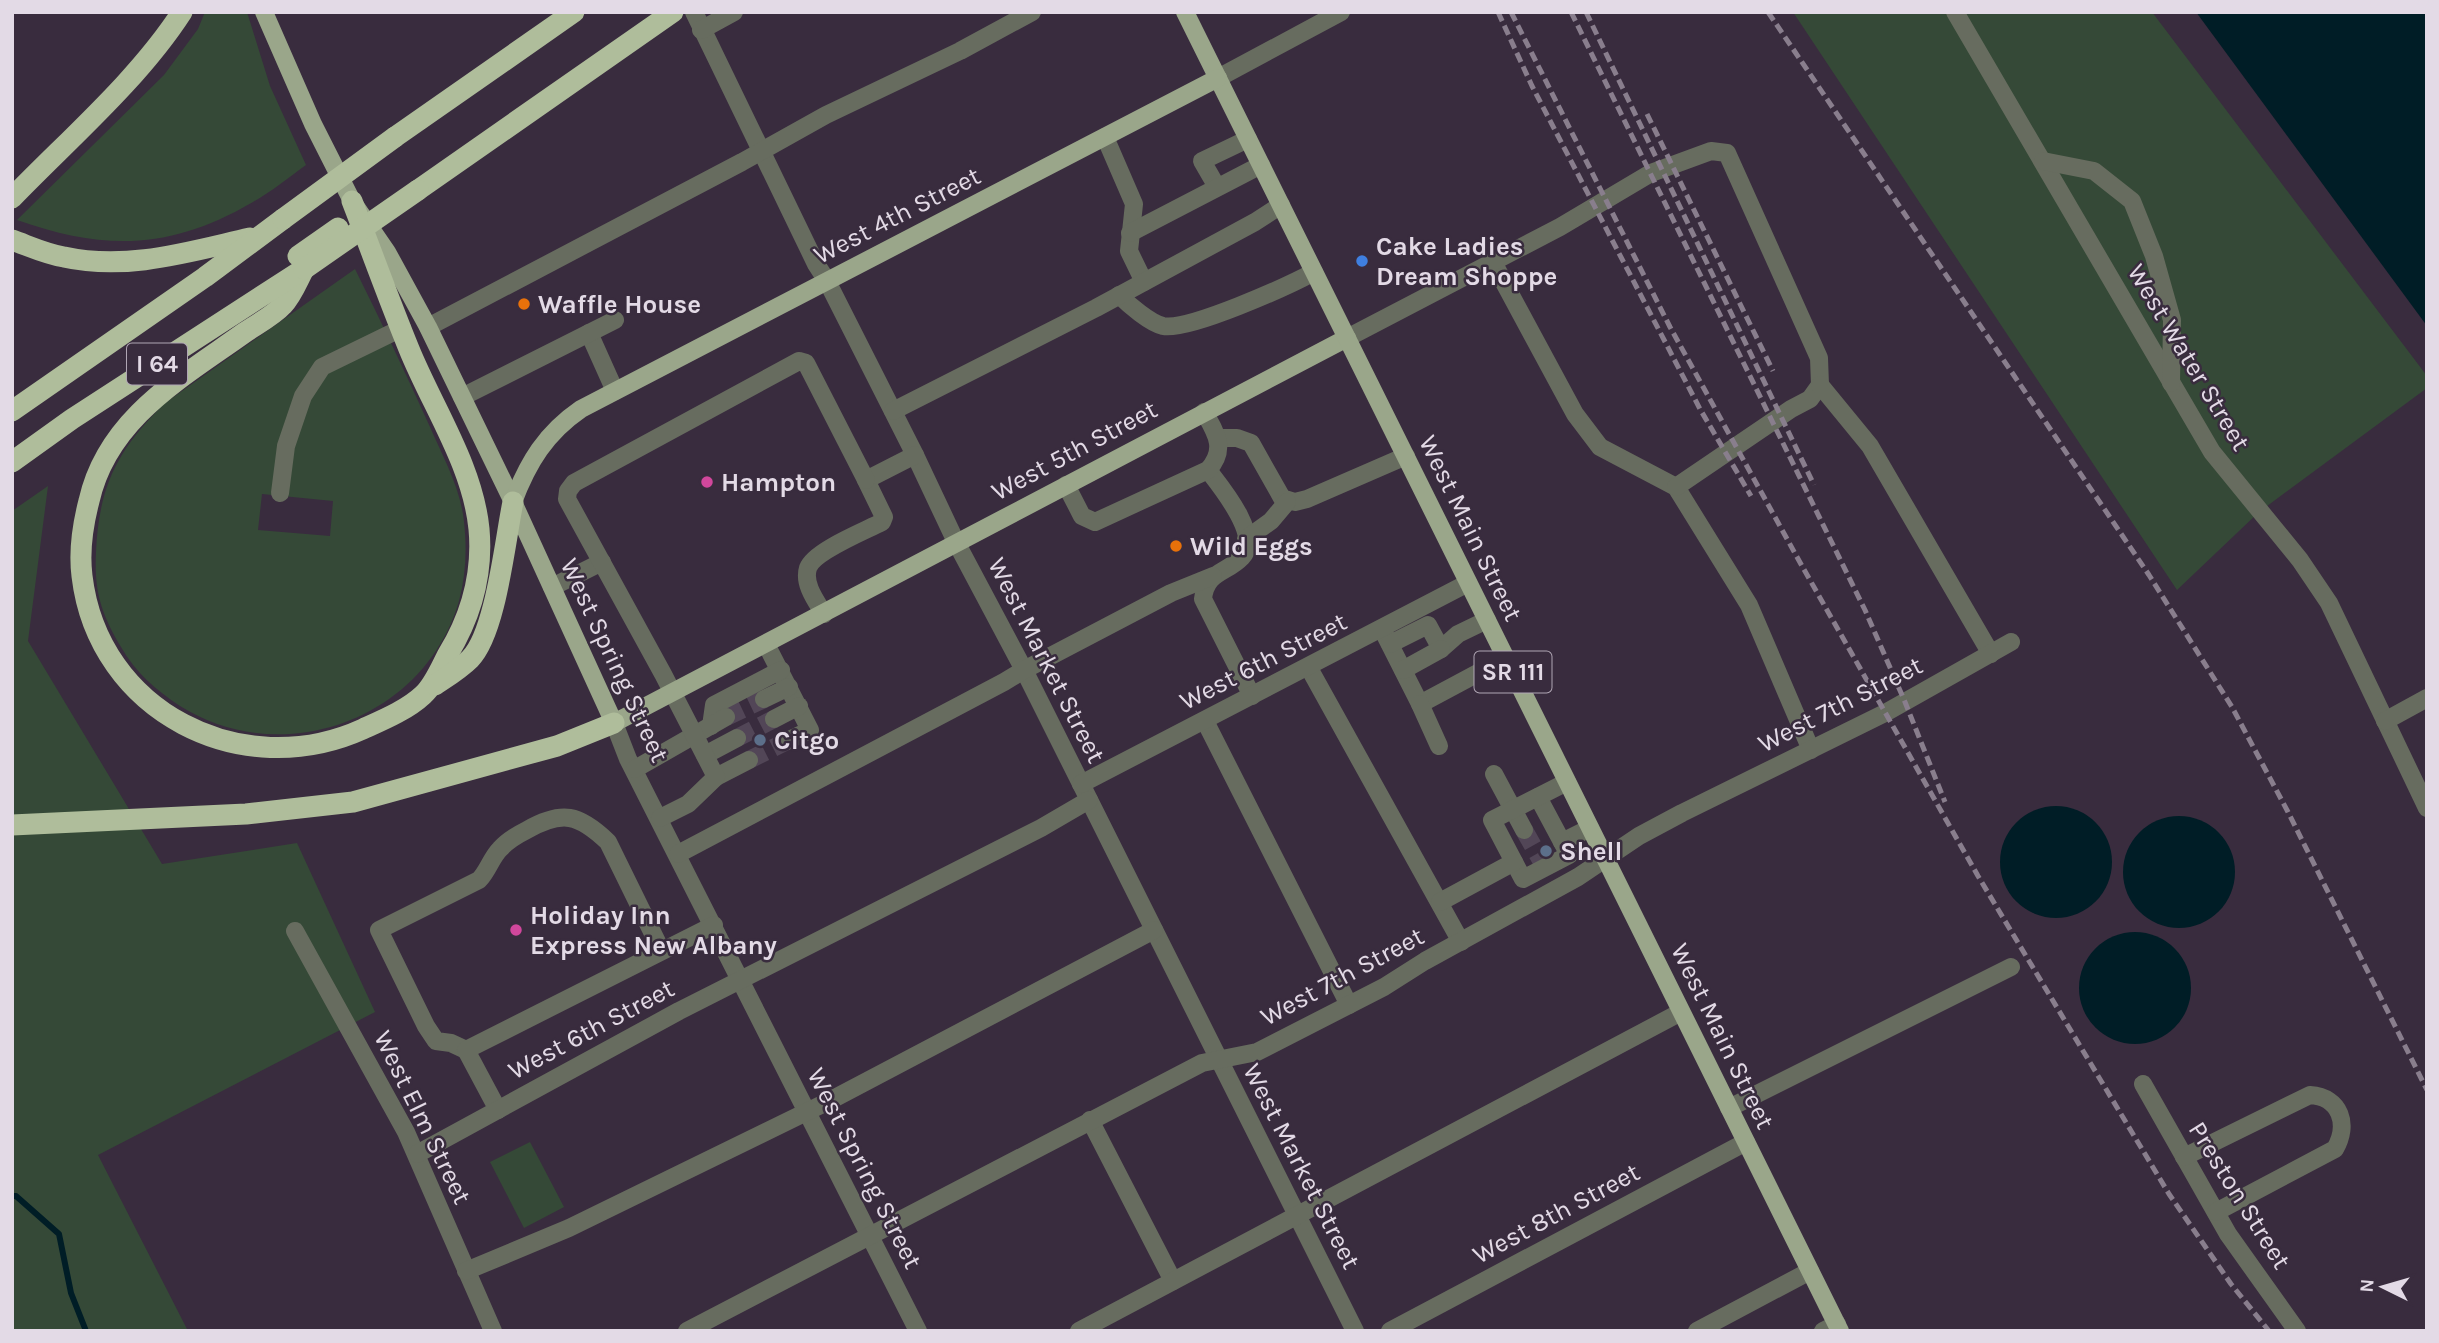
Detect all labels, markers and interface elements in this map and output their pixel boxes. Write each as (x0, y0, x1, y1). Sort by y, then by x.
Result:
street label: West 4th Street (809, 160, 986, 271)
place label: Cake Ladies Dream Shoppe (1376, 231, 1557, 292)
marker: Cake Ladies Dream Shoppe (1354, 253, 1370, 269)
street label: West Water Street (2121, 258, 2257, 456)
place label: Waffle House (538, 289, 701, 320)
marker: Waffle House (516, 296, 532, 312)
road number: I 64 (127, 344, 187, 384)
street label: West 5th Street (986, 394, 1163, 507)
street label: West Main Street (1412, 430, 1529, 626)
place label: Hampton (721, 467, 836, 498)
marker: Hampton (699, 474, 715, 490)
place label: Wild Eggs (1190, 531, 1313, 562)
marker: Wild Eggs (1168, 538, 1184, 554)
street label: West Market Street (981, 552, 1112, 768)
street label: West Spring Street (554, 553, 675, 767)
street label: West 6th Street (1175, 606, 1352, 717)
street label: West 7th Street (1753, 650, 1928, 759)
road number: SR 111 (1474, 652, 1552, 692)
place label: Citgo (774, 725, 839, 756)
marker: Citgo (752, 732, 768, 748)
place label: Shell (1560, 836, 1622, 867)
marker: Shell (1538, 843, 1554, 859)
place label: Holiday Inn Express New Albany (530, 900, 777, 961)
street label: West 7th Street (1255, 920, 1429, 1033)
marker: Holiday Inn Express New Albany (508, 922, 524, 938)
street label: West Main Street (1664, 938, 1781, 1134)
street label: West 6th Street (503, 973, 680, 1086)
street label: West Elm Street (367, 1025, 478, 1209)
street label: West Market Street (1236, 1058, 1367, 1274)
street label: West Spring Street (800, 1063, 929, 1274)
street label: Preston Street (2182, 1116, 2297, 1275)
street label: West 8th Street (1468, 1156, 1645, 1270)
north arrow (2348, 1252, 2418, 1322)
text: N (2356, 1278, 2379, 1293)

